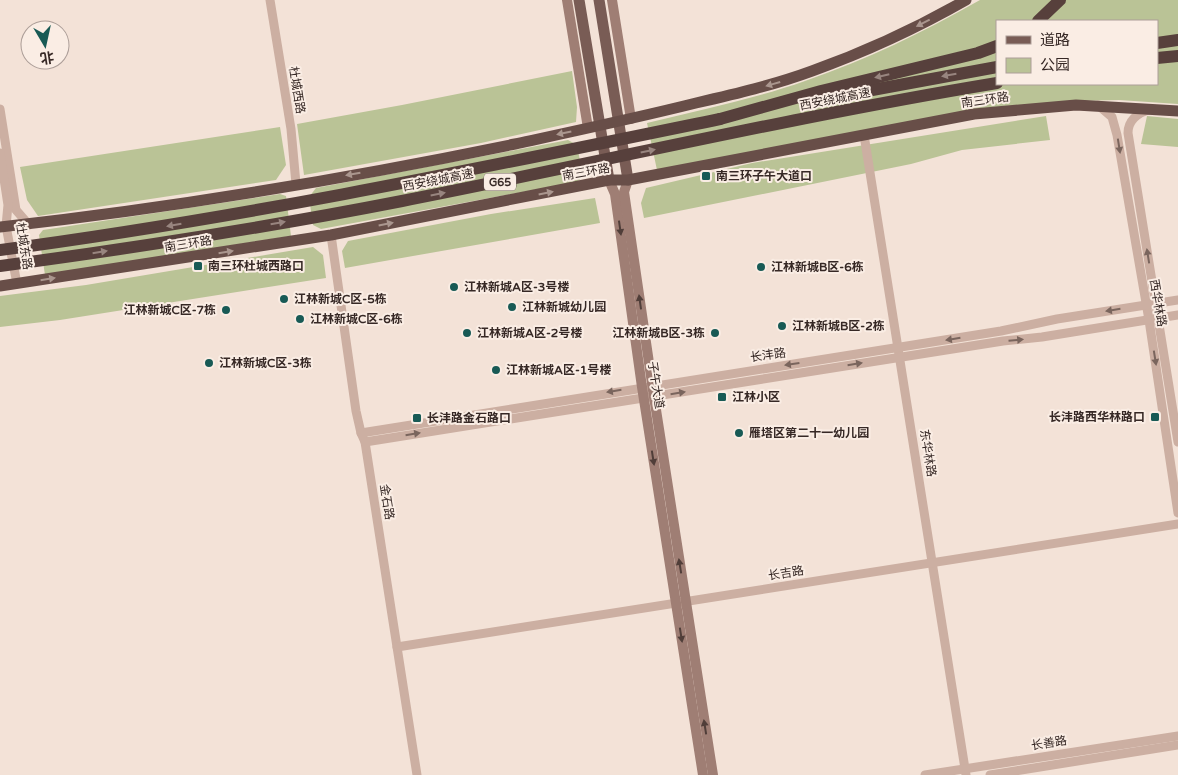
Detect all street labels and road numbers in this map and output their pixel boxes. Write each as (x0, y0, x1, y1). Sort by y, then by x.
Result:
street label: 杜城西路 (286, 65, 308, 115)
street label: 西安绕城高速 (798, 85, 872, 113)
street label: 南三环路 (960, 90, 1010, 110)
street label: 南三环路 (561, 161, 611, 183)
street label: 西安绕城高速 (401, 166, 475, 194)
road number: G65 (484, 173, 516, 190)
street label: 杜城东路 (13, 221, 35, 271)
street label: 南三环路 (163, 233, 213, 255)
street label: 西华林路 (1147, 278, 1169, 328)
street label: 长沣路 (749, 346, 787, 364)
street label: 子午大道 (645, 360, 667, 410)
street label: 东华林路 (917, 428, 939, 478)
street label: 金石路 (377, 483, 397, 521)
street label: 长吉路 (767, 563, 805, 583)
street label: 长善路 (1030, 733, 1068, 753)

